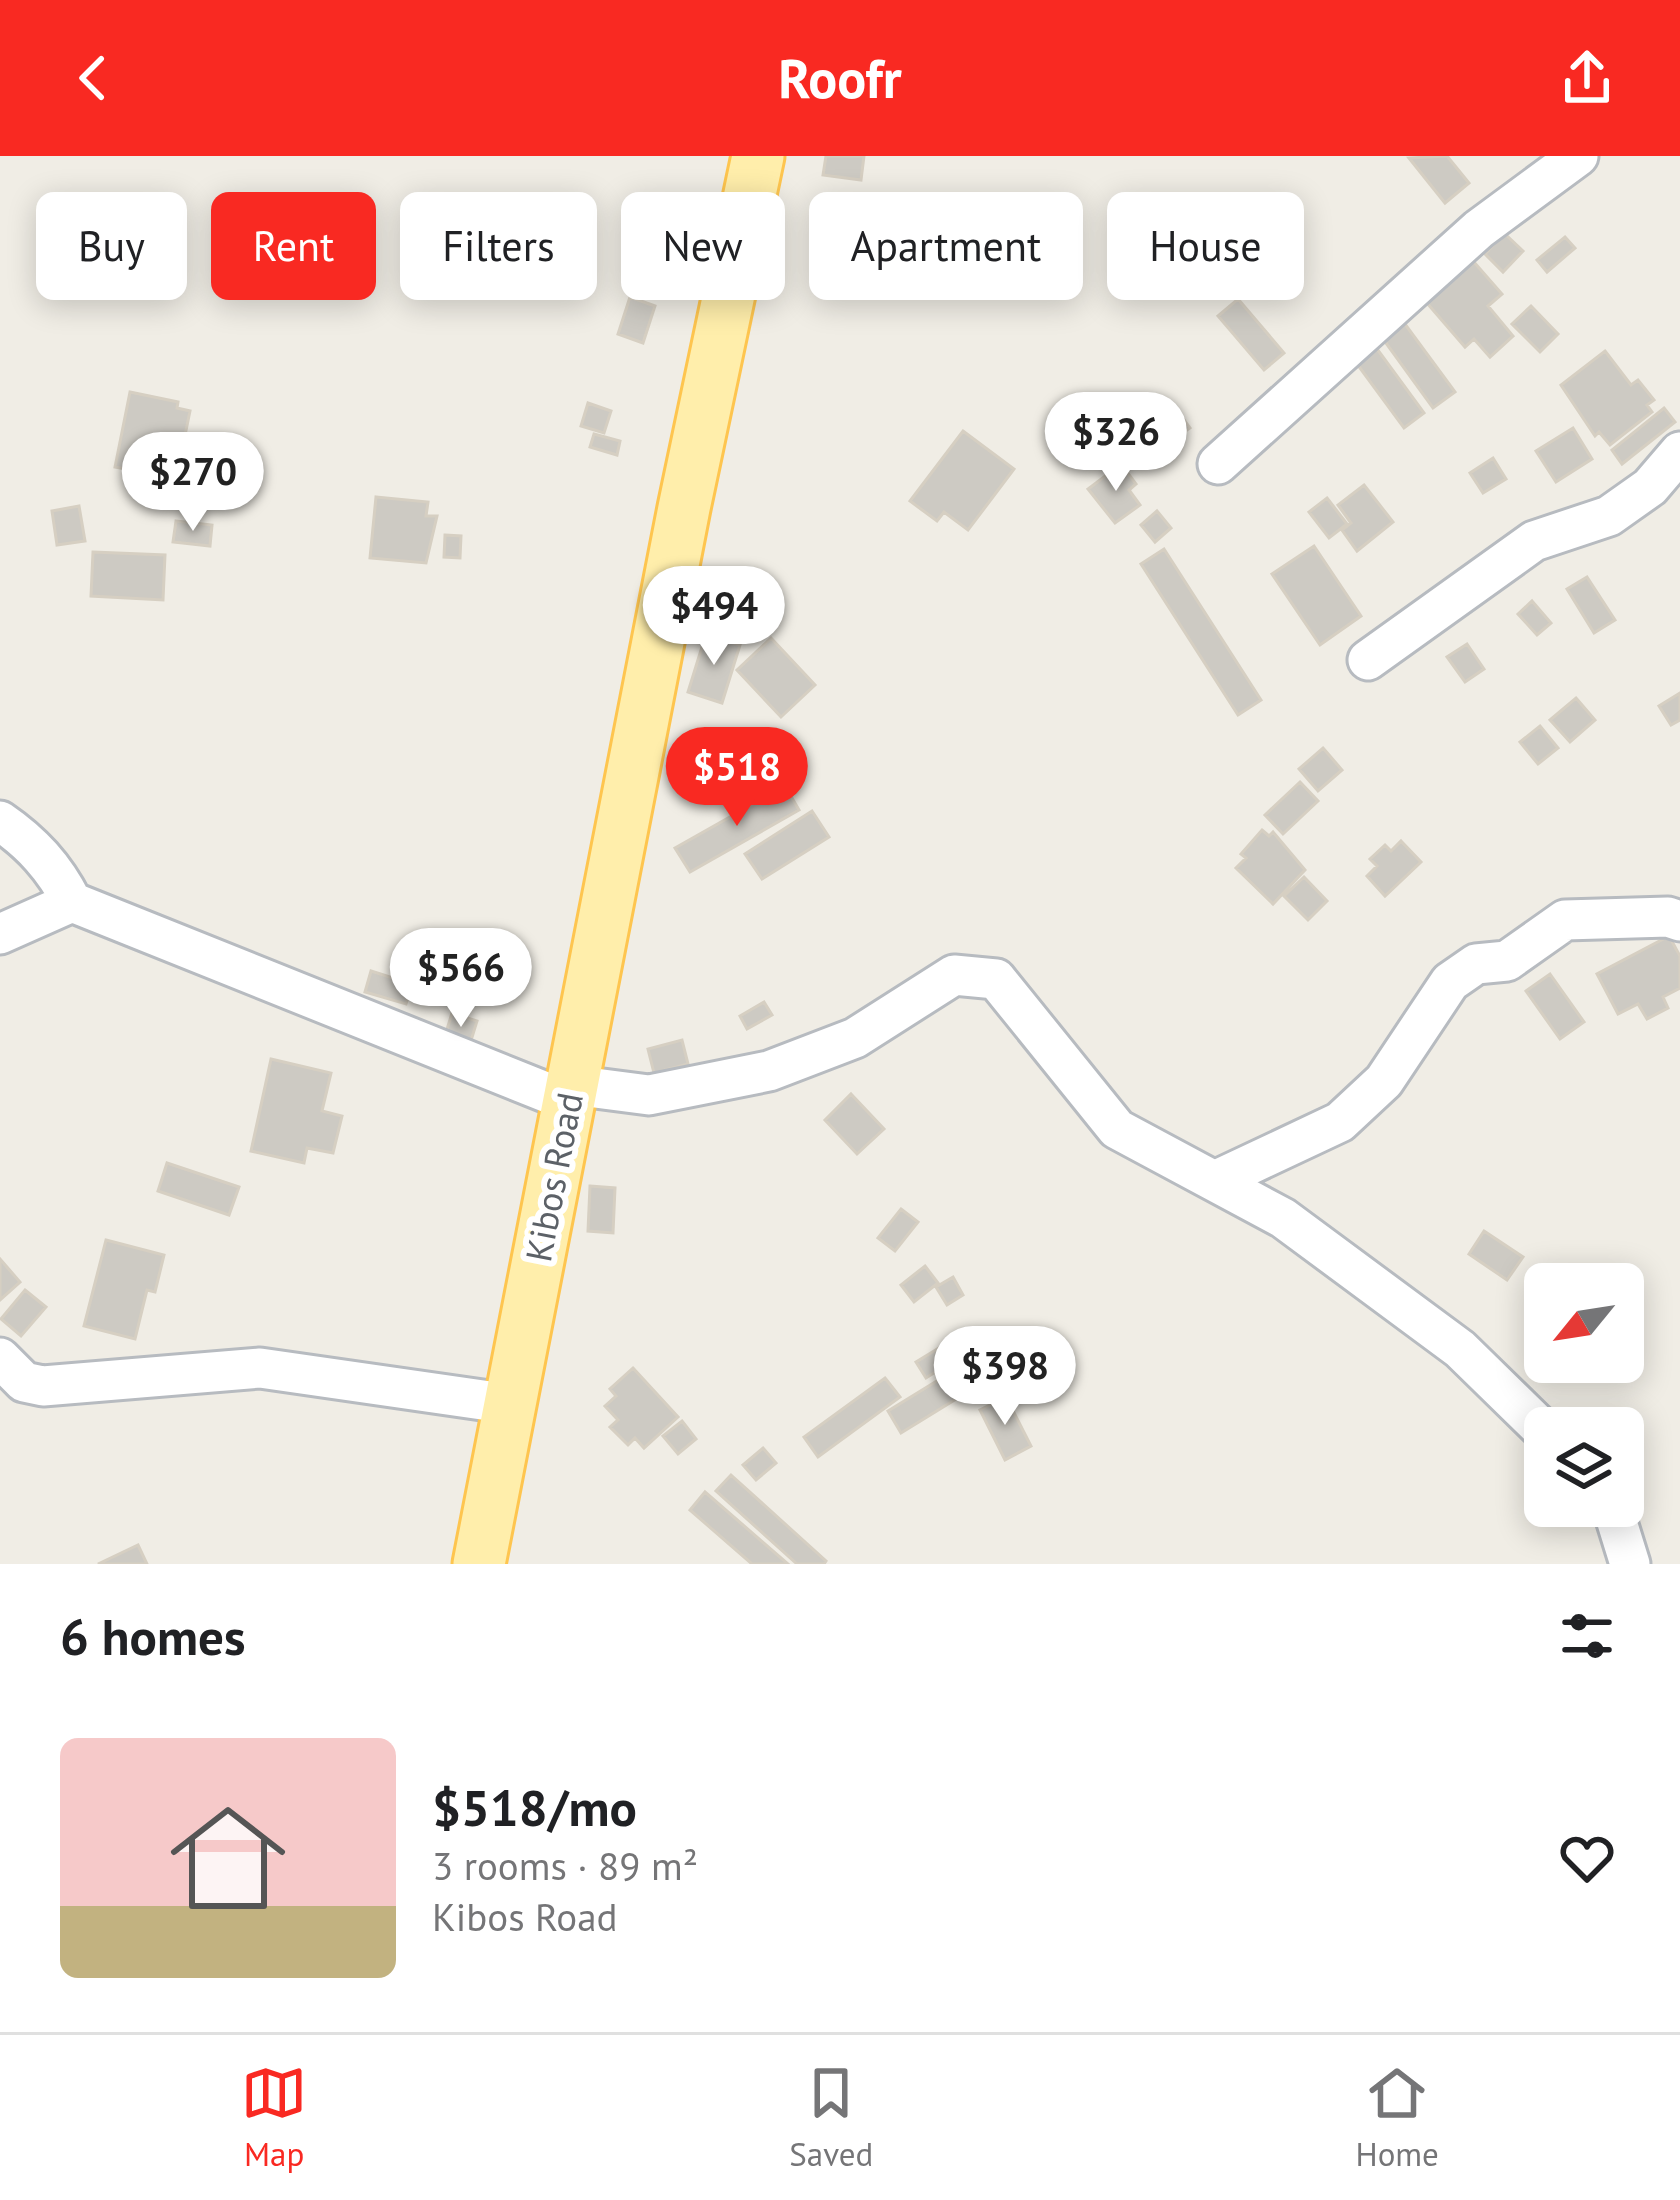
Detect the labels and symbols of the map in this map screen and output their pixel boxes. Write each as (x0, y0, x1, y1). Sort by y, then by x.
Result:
pin: $326 (1045, 392, 1187, 494)
pin: $270 (122, 432, 264, 534)
pin: $494 (643, 566, 785, 668)
pin: $518 (666, 727, 808, 829)
pin: $566 (390, 928, 532, 1030)
street label: Kibos Road (514, 1088, 593, 1265)
north arrow (1524, 1263, 1644, 1383)
pin: $398 (934, 1326, 1076, 1428)

